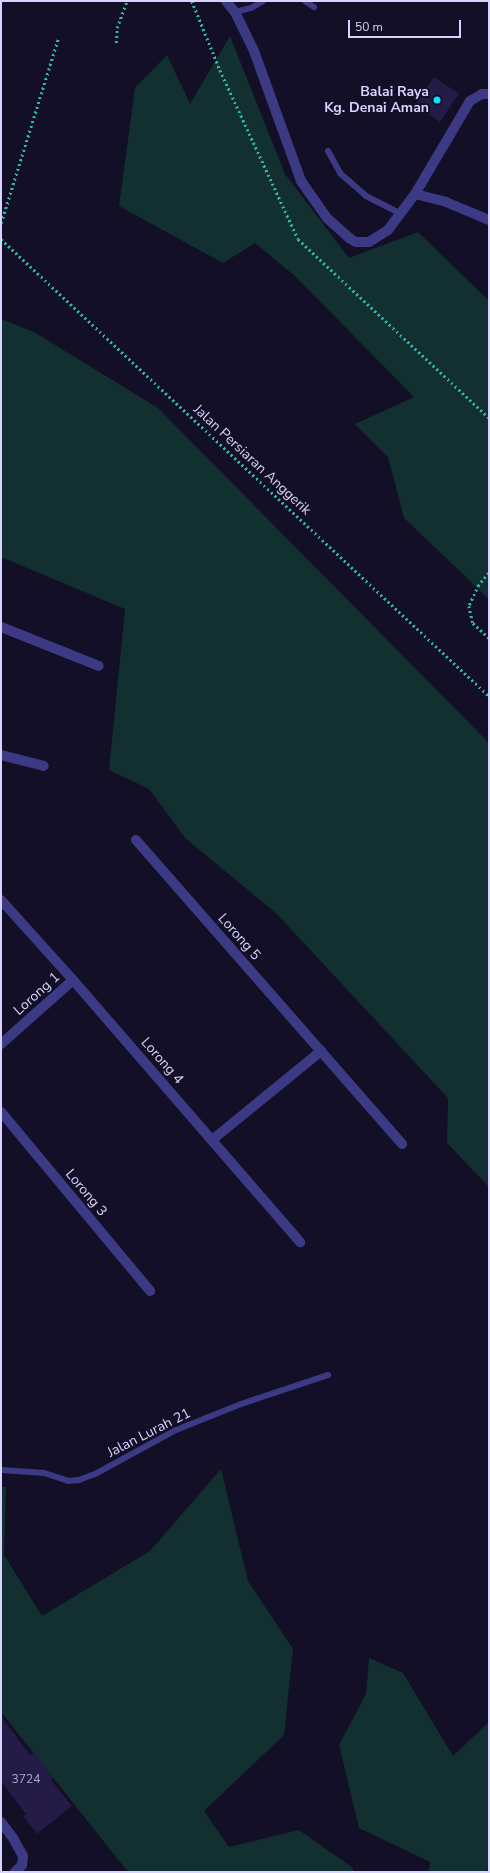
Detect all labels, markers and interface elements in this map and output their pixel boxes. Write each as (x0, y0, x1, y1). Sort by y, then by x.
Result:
scale bar (350, 12, 463, 38)
text: 50 m (355, 19, 383, 35)
place label: Balai Raya Kg. Denai Aman (324, 84, 429, 116)
marker: Balai Raya Kg. Denai Aman (432, 95, 442, 105)
street label: Jalan Persiaran Anggerik (190, 401, 314, 519)
street label: Lorong 5 (214, 910, 264, 964)
street label: Lorong 1 (11, 969, 63, 1019)
street label: Lorong 4 (137, 1034, 187, 1088)
street label: Lorong 3 (62, 1166, 110, 1220)
street label: Jalan Lurah 21 (105, 1405, 193, 1461)
house number: 3724 (12, 1773, 40, 1787)

